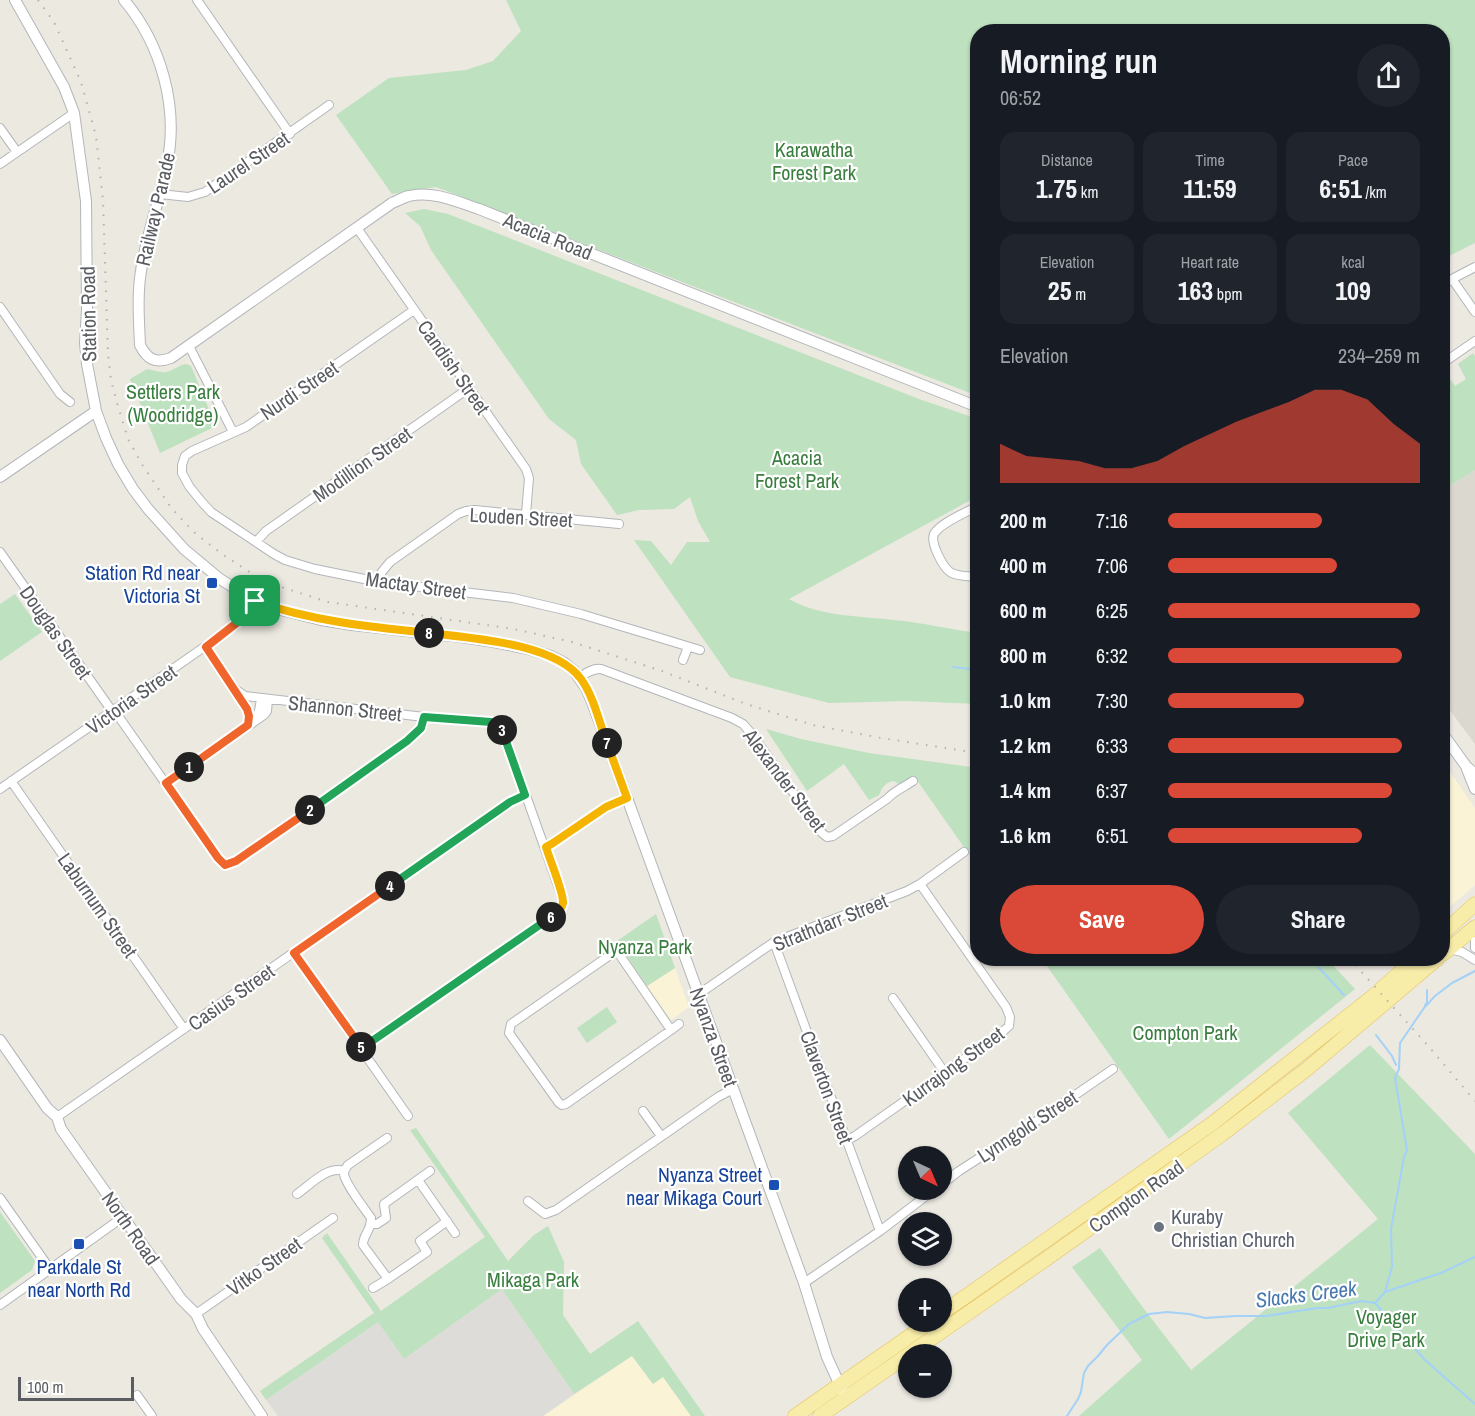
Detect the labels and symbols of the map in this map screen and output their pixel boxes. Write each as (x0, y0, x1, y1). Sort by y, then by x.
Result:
street label: Laurel Street (202, 124, 295, 199)
park label: Karawatha Forest Park (772, 136, 857, 186)
street label: Railway Parade (129, 150, 181, 268)
street label: Acacia Road (498, 206, 597, 266)
street label: Station Road (74, 266, 102, 362)
street label: Candish Street (412, 314, 497, 420)
street label: Nurdi Street (255, 354, 344, 426)
park label: Settlers Park (Woodridge) (126, 378, 221, 428)
street label: Modillion Street (307, 420, 417, 508)
park label: Acacia Forest Park (755, 444, 840, 494)
street label: Louden Street (469, 501, 574, 533)
place label: Station Rd near Victoria St (85, 559, 201, 609)
street label: Mactay Street (364, 565, 468, 605)
pin (229, 575, 280, 626)
marker: Station Rd near Victoria St (205, 576, 219, 590)
street label: Douglas Street (14, 580, 98, 685)
pin: 8 (414, 618, 444, 648)
street label: Victoria Street (80, 658, 182, 740)
street label: Shannon Street (287, 689, 404, 727)
pin: 3 (487, 715, 517, 745)
street label: Alexander Street (737, 722, 833, 837)
pin: 7 (592, 728, 622, 758)
pin: 1 (174, 752, 204, 782)
pin: 2 (295, 795, 325, 825)
street label: Laburnum Street (52, 847, 144, 963)
pin: 4 (375, 871, 405, 901)
street label: Strathdarr Street (769, 887, 892, 957)
pin: 6 (536, 902, 566, 932)
park label: Nyanza Park (598, 933, 693, 960)
street label: Casius Street (183, 957, 280, 1037)
street label: Nyanza Street (684, 984, 745, 1091)
park label: Compton Park (1133, 1019, 1238, 1046)
street label: Kurrajong Street (897, 1020, 1010, 1112)
street label: Claverton Street (794, 1027, 860, 1148)
pin: 5 (346, 1032, 376, 1062)
street label: Lynngold Street (972, 1083, 1083, 1168)
north arrow (898, 1146, 952, 1200)
street label: Compton Road (1083, 1153, 1189, 1239)
place label: Nyanza Street near Mikaga Court (626, 1161, 762, 1211)
marker: Nyanza Street near Mikaga Court (767, 1178, 781, 1192)
street label: North Road (96, 1186, 166, 1270)
place label: Kuraby Christian Church (1171, 1203, 1295, 1253)
marker: Kuraby Christian Church (1152, 1220, 1166, 1234)
street label: Vitko Street (221, 1230, 307, 1302)
marker: Parkdale St near North Rd (72, 1237, 86, 1251)
place label: Parkdale St near North Rd (28, 1253, 131, 1303)
park label: Mikaga Park (487, 1266, 580, 1293)
water label: Slacks Creek (1254, 1273, 1359, 1315)
park label: Voyager Drive Park (1347, 1303, 1426, 1353)
scale bar (18, 1374, 134, 1402)

